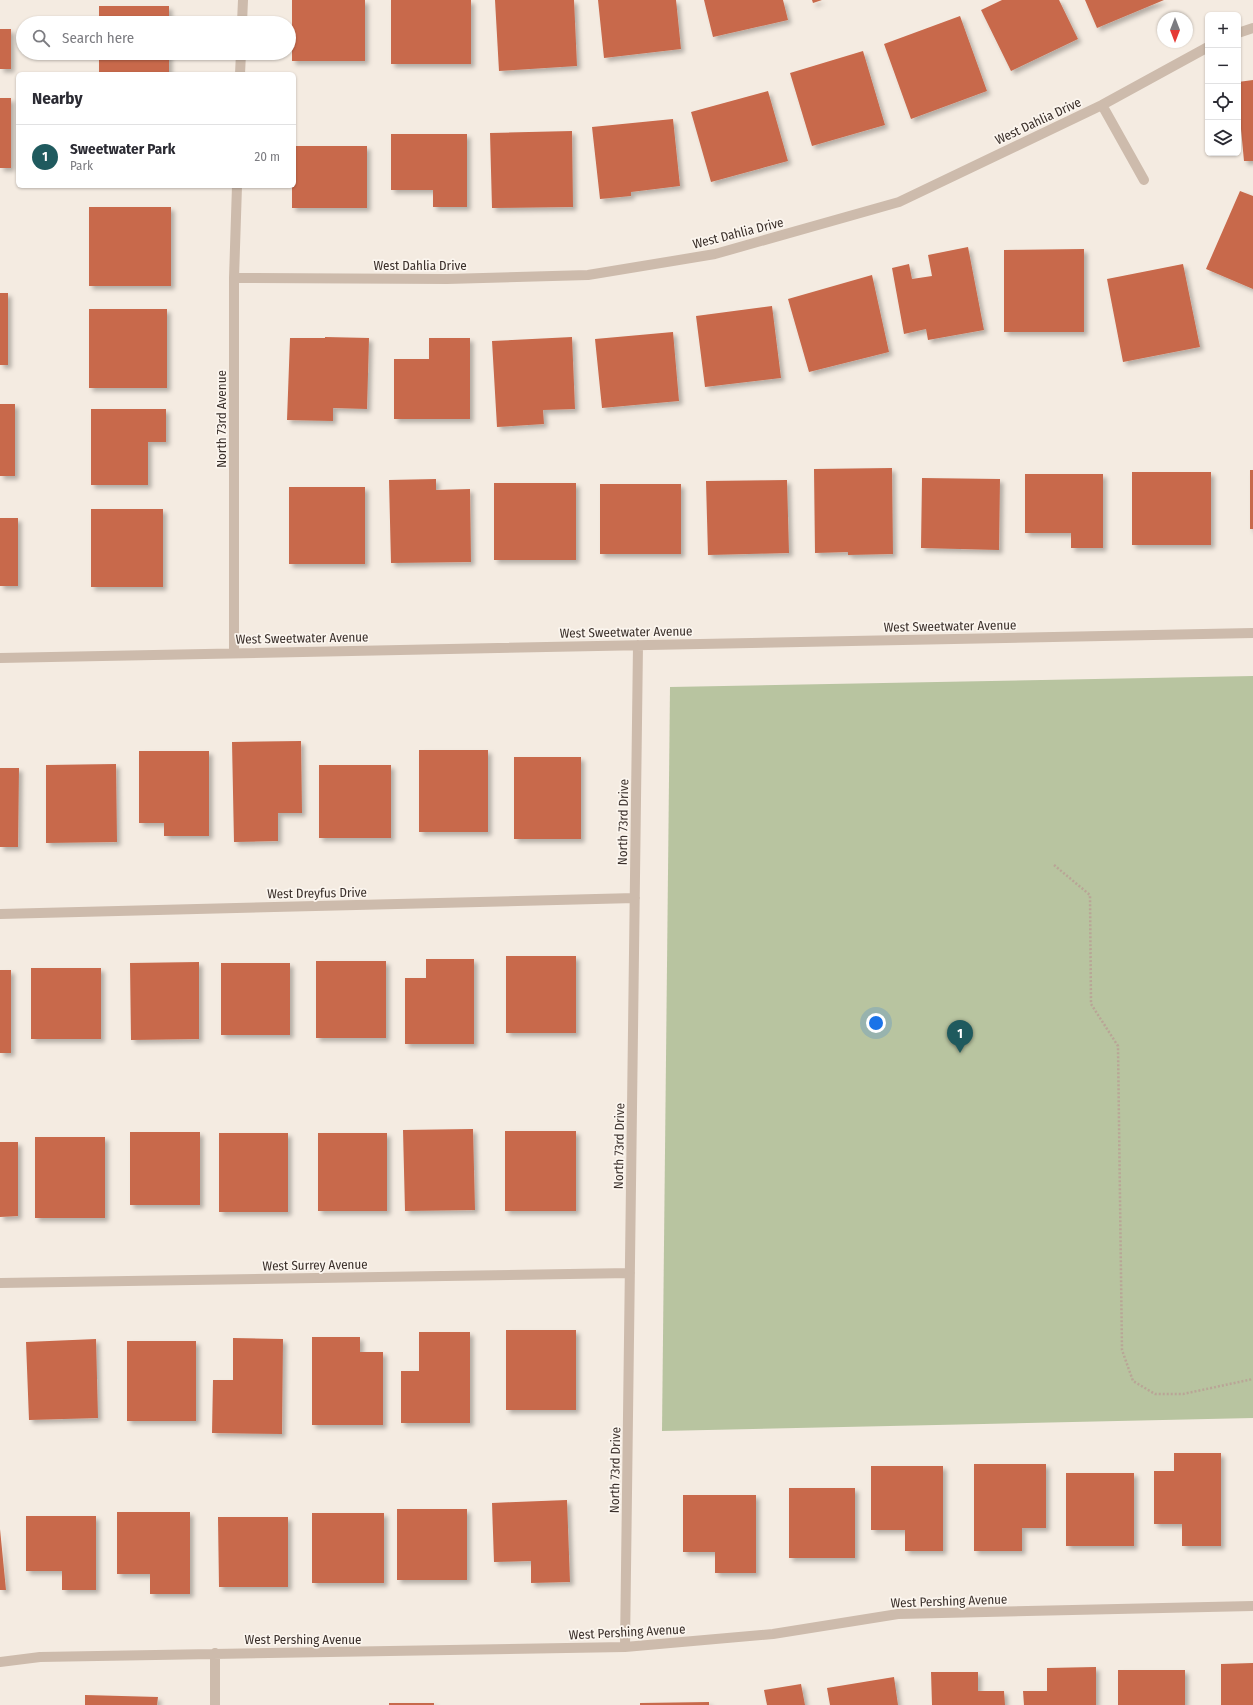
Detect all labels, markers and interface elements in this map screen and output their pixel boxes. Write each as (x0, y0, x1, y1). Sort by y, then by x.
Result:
north arrow (1157, 12, 1193, 48)
map controls (1205, 12, 1241, 156)
button: + (1205, 12, 1241, 48)
search box (16, 16, 296, 60)
icon: search (30, 27, 52, 49)
text: Search here (62, 29, 134, 47)
button: − (1205, 48, 1241, 84)
button: locate (1205, 84, 1241, 120)
text: Nearby (32, 88, 83, 109)
street label: West Dahlia Drive (993, 95, 1083, 147)
button: layers (1205, 120, 1241, 156)
text: Sweetwater Park (70, 140, 175, 158)
text: 1 (42, 149, 48, 164)
text: 20 m (254, 149, 280, 164)
text: Park (70, 158, 93, 173)
street label: West Dahlia Drive (691, 214, 785, 252)
street label: West Dahlia Drive (373, 258, 467, 273)
street label: North 73rd Avenue (214, 370, 229, 468)
street label: West Sweetwater Avenue (883, 617, 1017, 635)
street label: West Sweetwater Avenue (559, 623, 693, 641)
street label: West Sweetwater Avenue (235, 629, 369, 647)
street label: North 73rd Drive (615, 779, 631, 865)
street label: West Dreyfus Drive (267, 885, 367, 901)
your location (866, 1013, 886, 1033)
pin: 1 (947, 1020, 973, 1053)
street label: North 73rd Drive (611, 1103, 627, 1189)
street label: West Surrey Avenue (262, 1257, 368, 1273)
street label: North 73rd Drive (607, 1427, 623, 1513)
street label: West Pershing Avenue (890, 1591, 1008, 1611)
street label: West Pershing Avenue (568, 1621, 686, 1643)
street label: West Pershing Avenue (245, 1632, 361, 1647)

